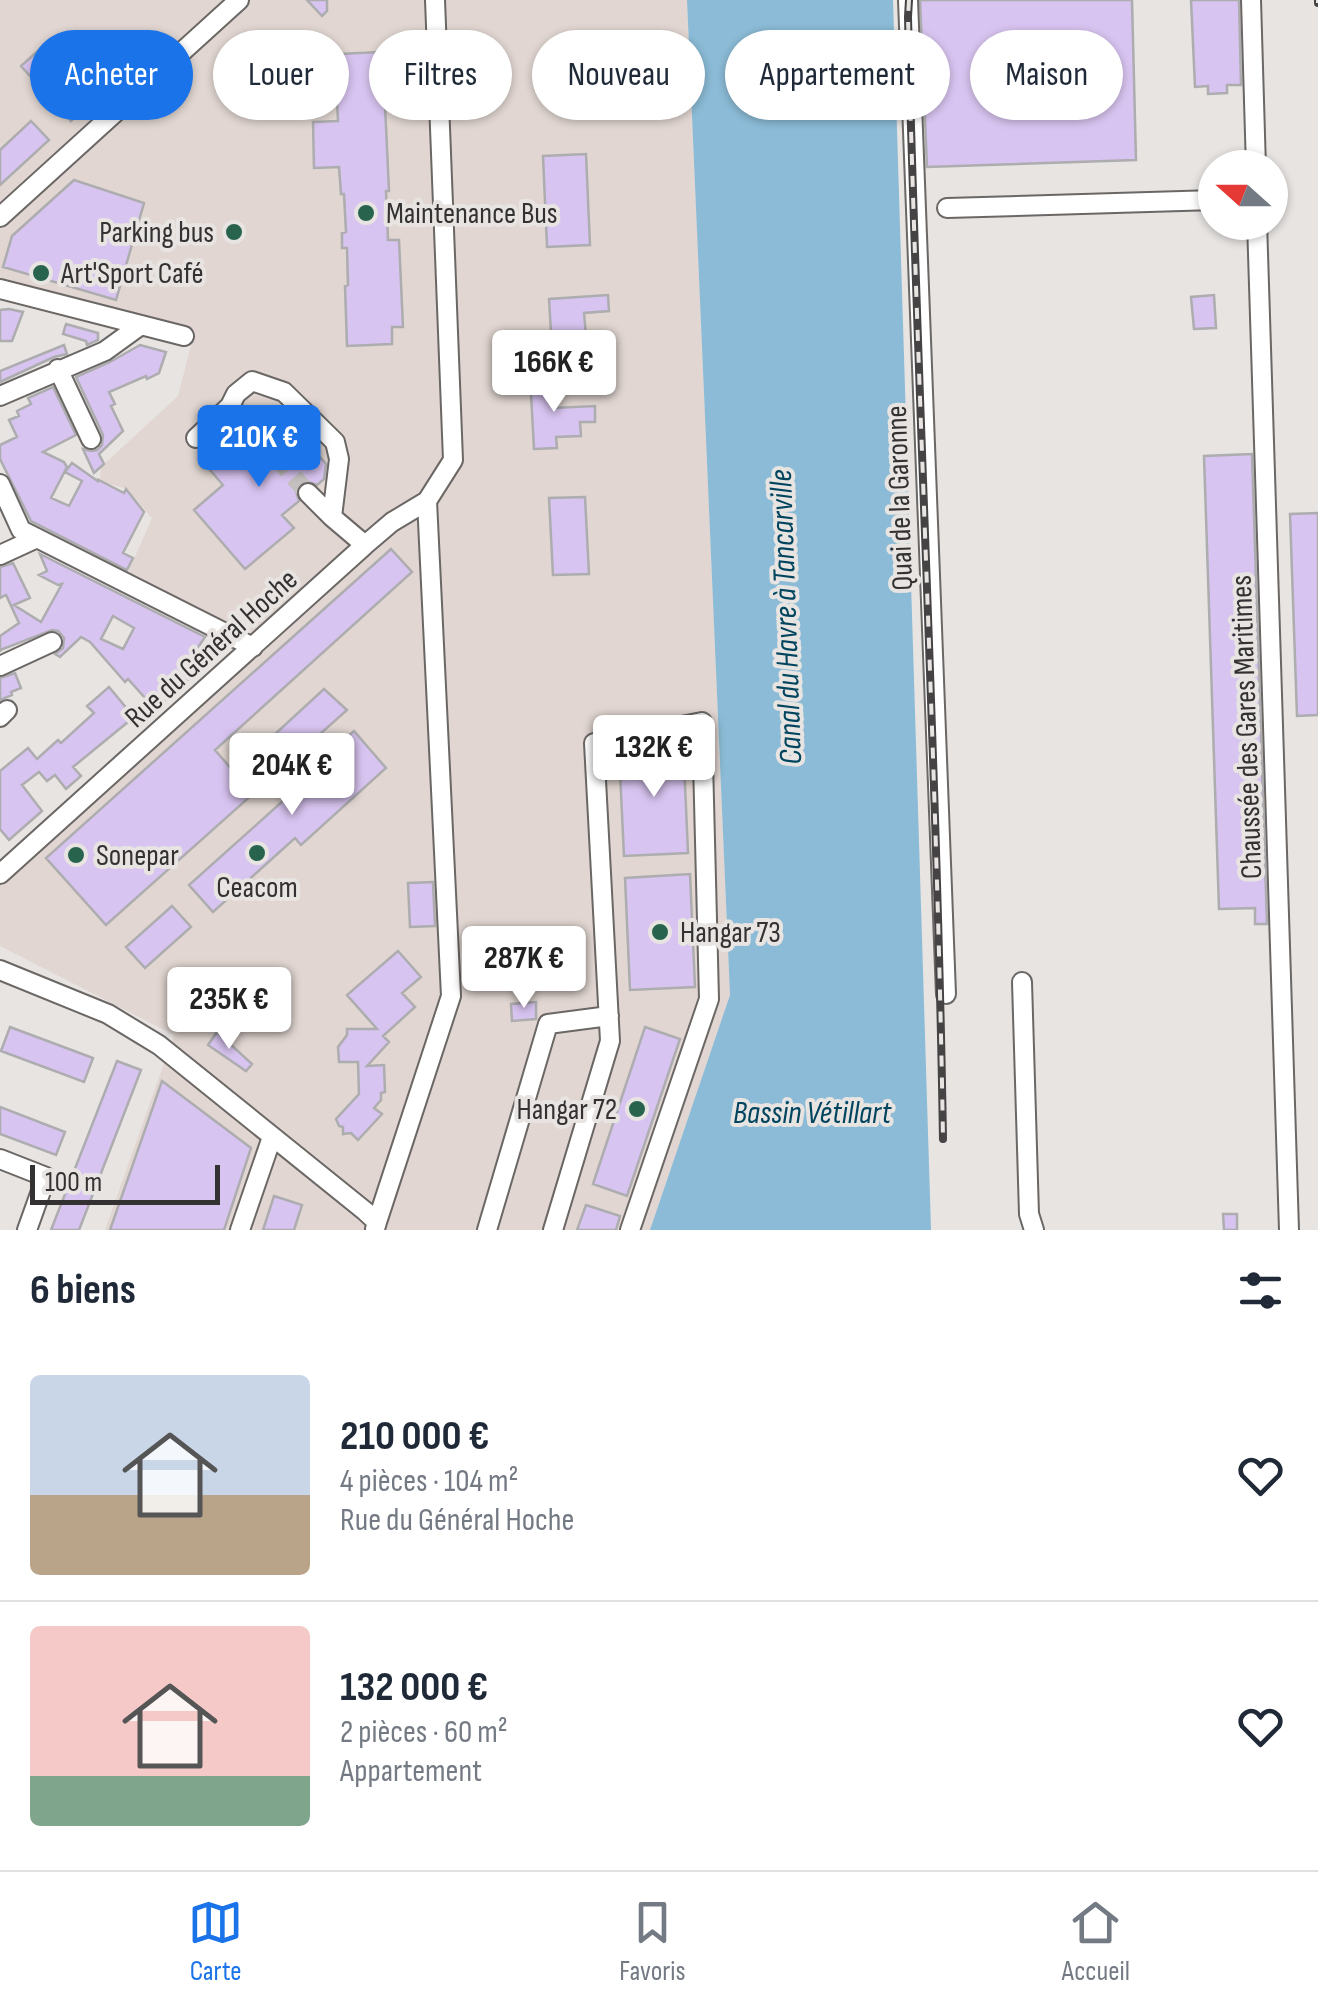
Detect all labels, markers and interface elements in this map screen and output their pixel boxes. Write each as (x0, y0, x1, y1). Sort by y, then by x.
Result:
chip: Acheter (30, 30, 193, 120)
chip: Louer (213, 30, 349, 120)
chip: Filtres (369, 30, 512, 120)
chip: Nouveau (532, 30, 705, 120)
chip: Appartement (725, 30, 950, 120)
chip: Maison (970, 30, 1123, 120)
north arrow (1198, 150, 1288, 240)
map controls (1198, 150, 1288, 240)
place label: Maintenance Bus (386, 196, 558, 232)
marker: Maintenance Bus (355, 202, 377, 224)
place label: Parking bus (99, 215, 214, 251)
marker: Parking bus (223, 221, 245, 243)
place label: Art'Sport Café (60, 256, 204, 292)
marker: Art'Sport Café (30, 262, 52, 284)
pin: 166K € (473, 330, 635, 415)
text: 166K € (514, 343, 594, 382)
pin: 210K € (178, 405, 340, 490)
street label: Quai de la Garonne (879, 405, 921, 591)
text: 210K € (220, 418, 298, 457)
water label: Canal du Havre à Tancarville (762, 469, 811, 765)
street label: Rue du Général Hoche (118, 562, 305, 736)
street label: Chaussée des Gares Maritimes (1224, 574, 1270, 880)
pin: 132K € (573, 715, 735, 800)
text: 132K € (615, 728, 693, 767)
pin: 204K € (211, 733, 373, 818)
text: 204K € (251, 746, 333, 785)
place label: Sonepar (96, 838, 179, 874)
marker: Ceacom (246, 842, 268, 864)
marker: Sonepar (65, 844, 87, 866)
place label: Ceacom (216, 870, 298, 906)
place label: Hangar 73 (680, 915, 781, 951)
marker: Hangar 73 (649, 921, 671, 943)
pin: 287K € (443, 926, 605, 1011)
text: 287K € (484, 939, 564, 978)
pin: 235K € (148, 967, 310, 1052)
text: 235K € (189, 980, 269, 1019)
place label: Hangar 72 (517, 1092, 617, 1128)
water label: Bassin Vétillart (733, 1094, 892, 1133)
marker: Hangar 72 (626, 1098, 648, 1120)
scale bar (30, 1160, 220, 1204)
text: 100 m (45, 1166, 102, 1199)
icon: filters (1233, 1263, 1288, 1318)
text: 6 biens (30, 1265, 136, 1316)
text: 210 000 € (340, 1411, 489, 1462)
icon: home (110, 1415, 230, 1535)
icon: heart (1233, 1448, 1288, 1503)
text: 4 pièces · 104 m² (340, 1462, 519, 1501)
text: Rue du Général Hoche (340, 1501, 574, 1540)
text: 132 000 € (340, 1662, 488, 1713)
icon: home (110, 1666, 230, 1786)
icon: heart (1233, 1699, 1288, 1754)
text: 2 pièces · 60 m² (340, 1713, 508, 1752)
text: Appartement (340, 1752, 482, 1791)
tab: Carte (188, 1895, 243, 1988)
tab: Favoris (619, 1895, 686, 1988)
tab: Accueil (1062, 1895, 1130, 1988)

